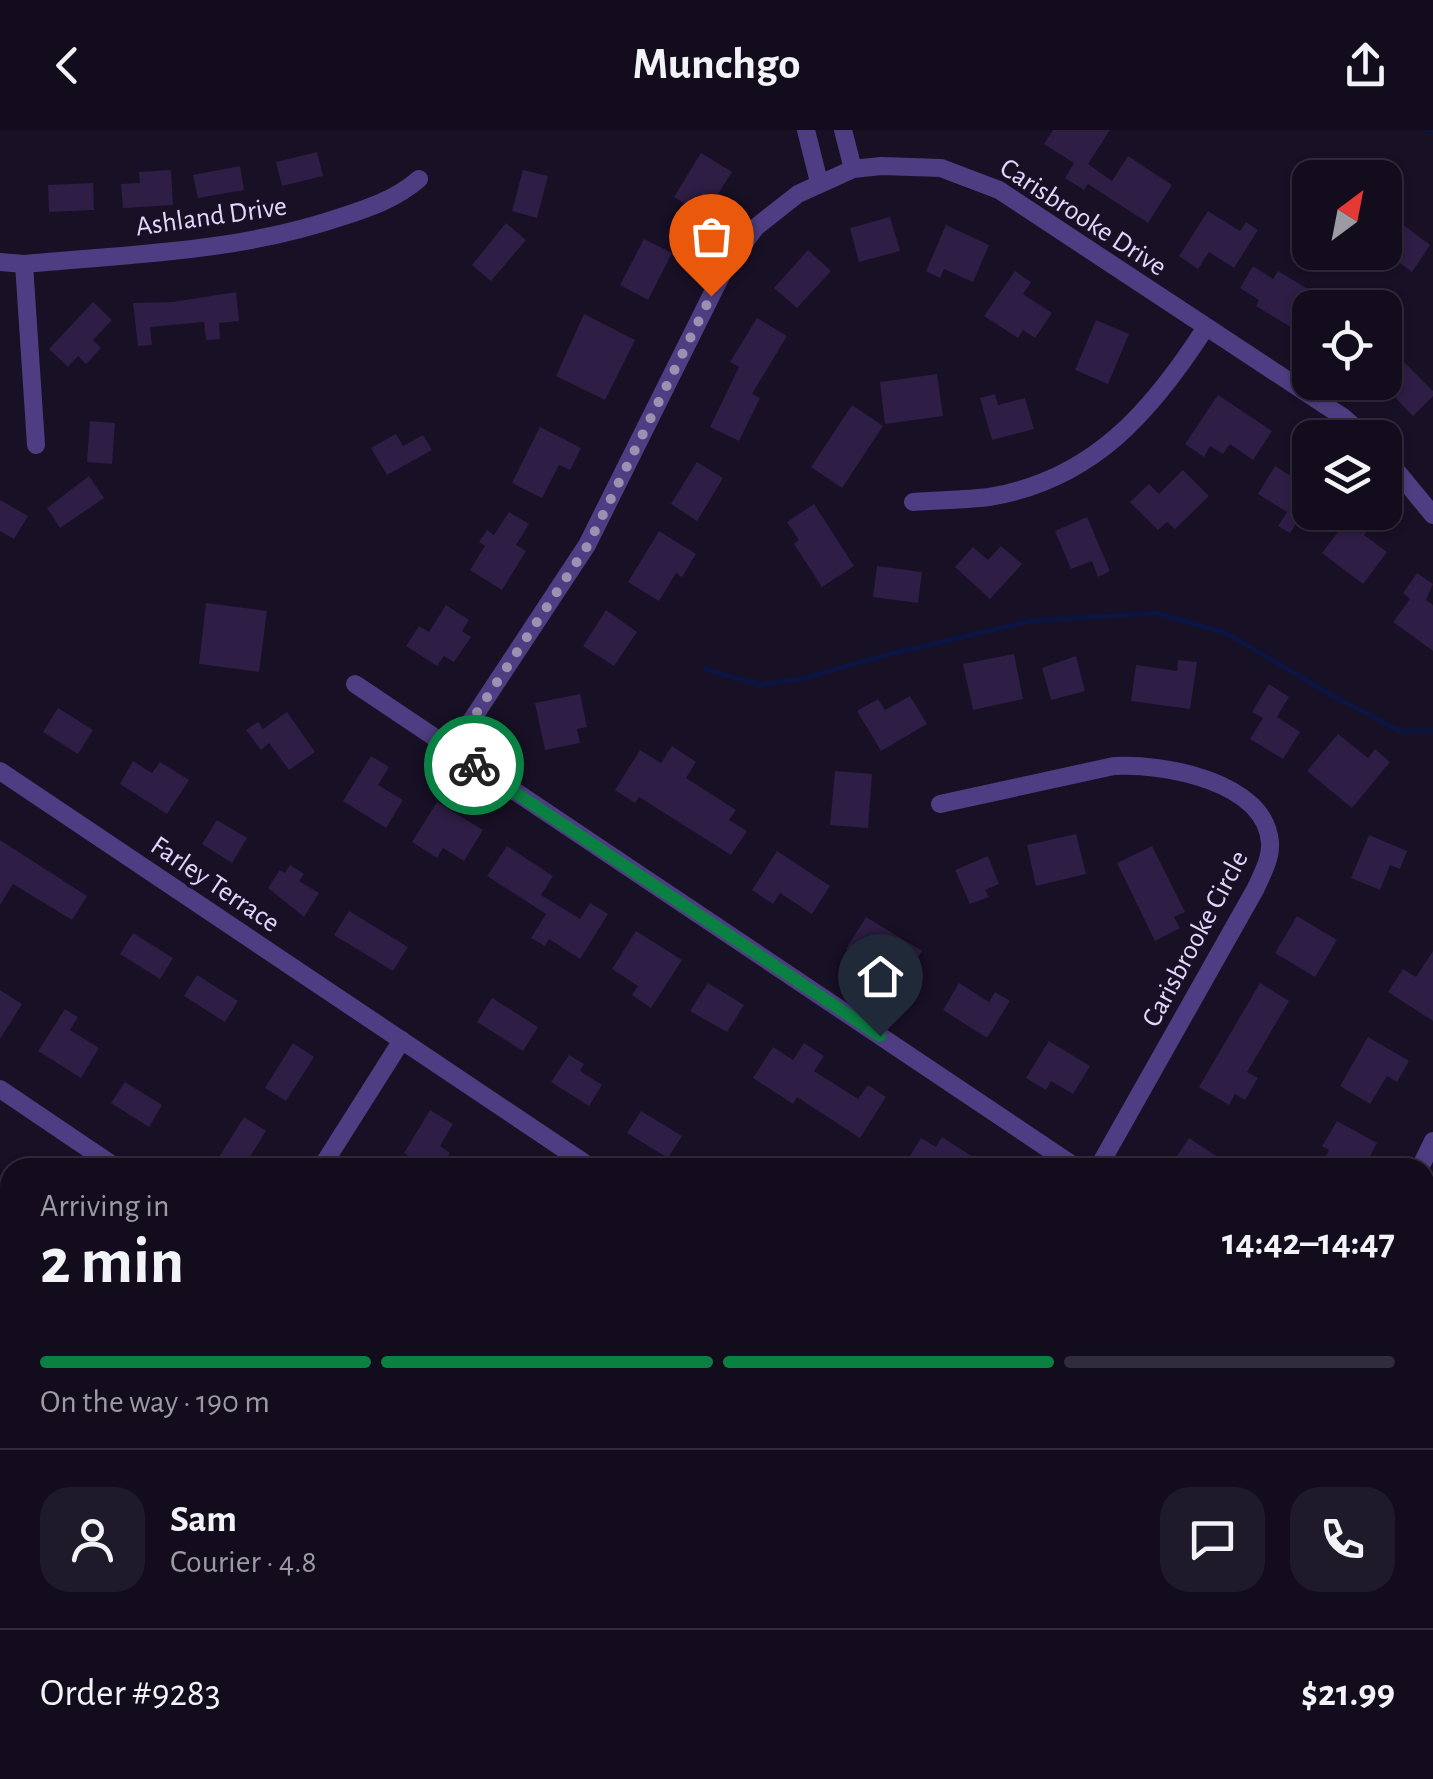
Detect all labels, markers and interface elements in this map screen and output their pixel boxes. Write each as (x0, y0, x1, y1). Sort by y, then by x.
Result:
icon: back (40, 38, 95, 93)
icon: share (1338, 38, 1393, 93)
text: Munchgo (633, 42, 800, 87)
street label: Carisbrooke Drive (995, 154, 1171, 282)
north arrow (1292, 160, 1402, 270)
map controls (1292, 160, 1402, 530)
street label: Ashland Drive (134, 193, 289, 241)
pin (669, 194, 754, 297)
icon: bag (684, 209, 739, 264)
button: locate (1292, 290, 1402, 400)
button: layers (1292, 420, 1402, 530)
courier (424, 715, 524, 815)
icon: bike (447, 738, 502, 793)
street label: Farley Terrace (145, 831, 284, 938)
street label: Carisbrooke Circle (1138, 846, 1254, 1032)
pin (838, 934, 923, 1037)
icon: home (853, 949, 908, 1004)
text: Arriving in (40, 1190, 169, 1222)
text: 14:42–14:47 (1222, 1224, 1395, 1262)
text: 2 min (40, 1230, 184, 1295)
text: On the way · 190 m (40, 1386, 270, 1418)
button: person (40, 1487, 145, 1592)
button: chat (1160, 1487, 1265, 1592)
button: phone (1290, 1487, 1395, 1592)
text: Sam (170, 1501, 237, 1539)
text: Courier · 4.8 (170, 1546, 317, 1578)
text: Order #9283 (40, 1675, 221, 1713)
text: $21.99 (1301, 1675, 1395, 1713)

